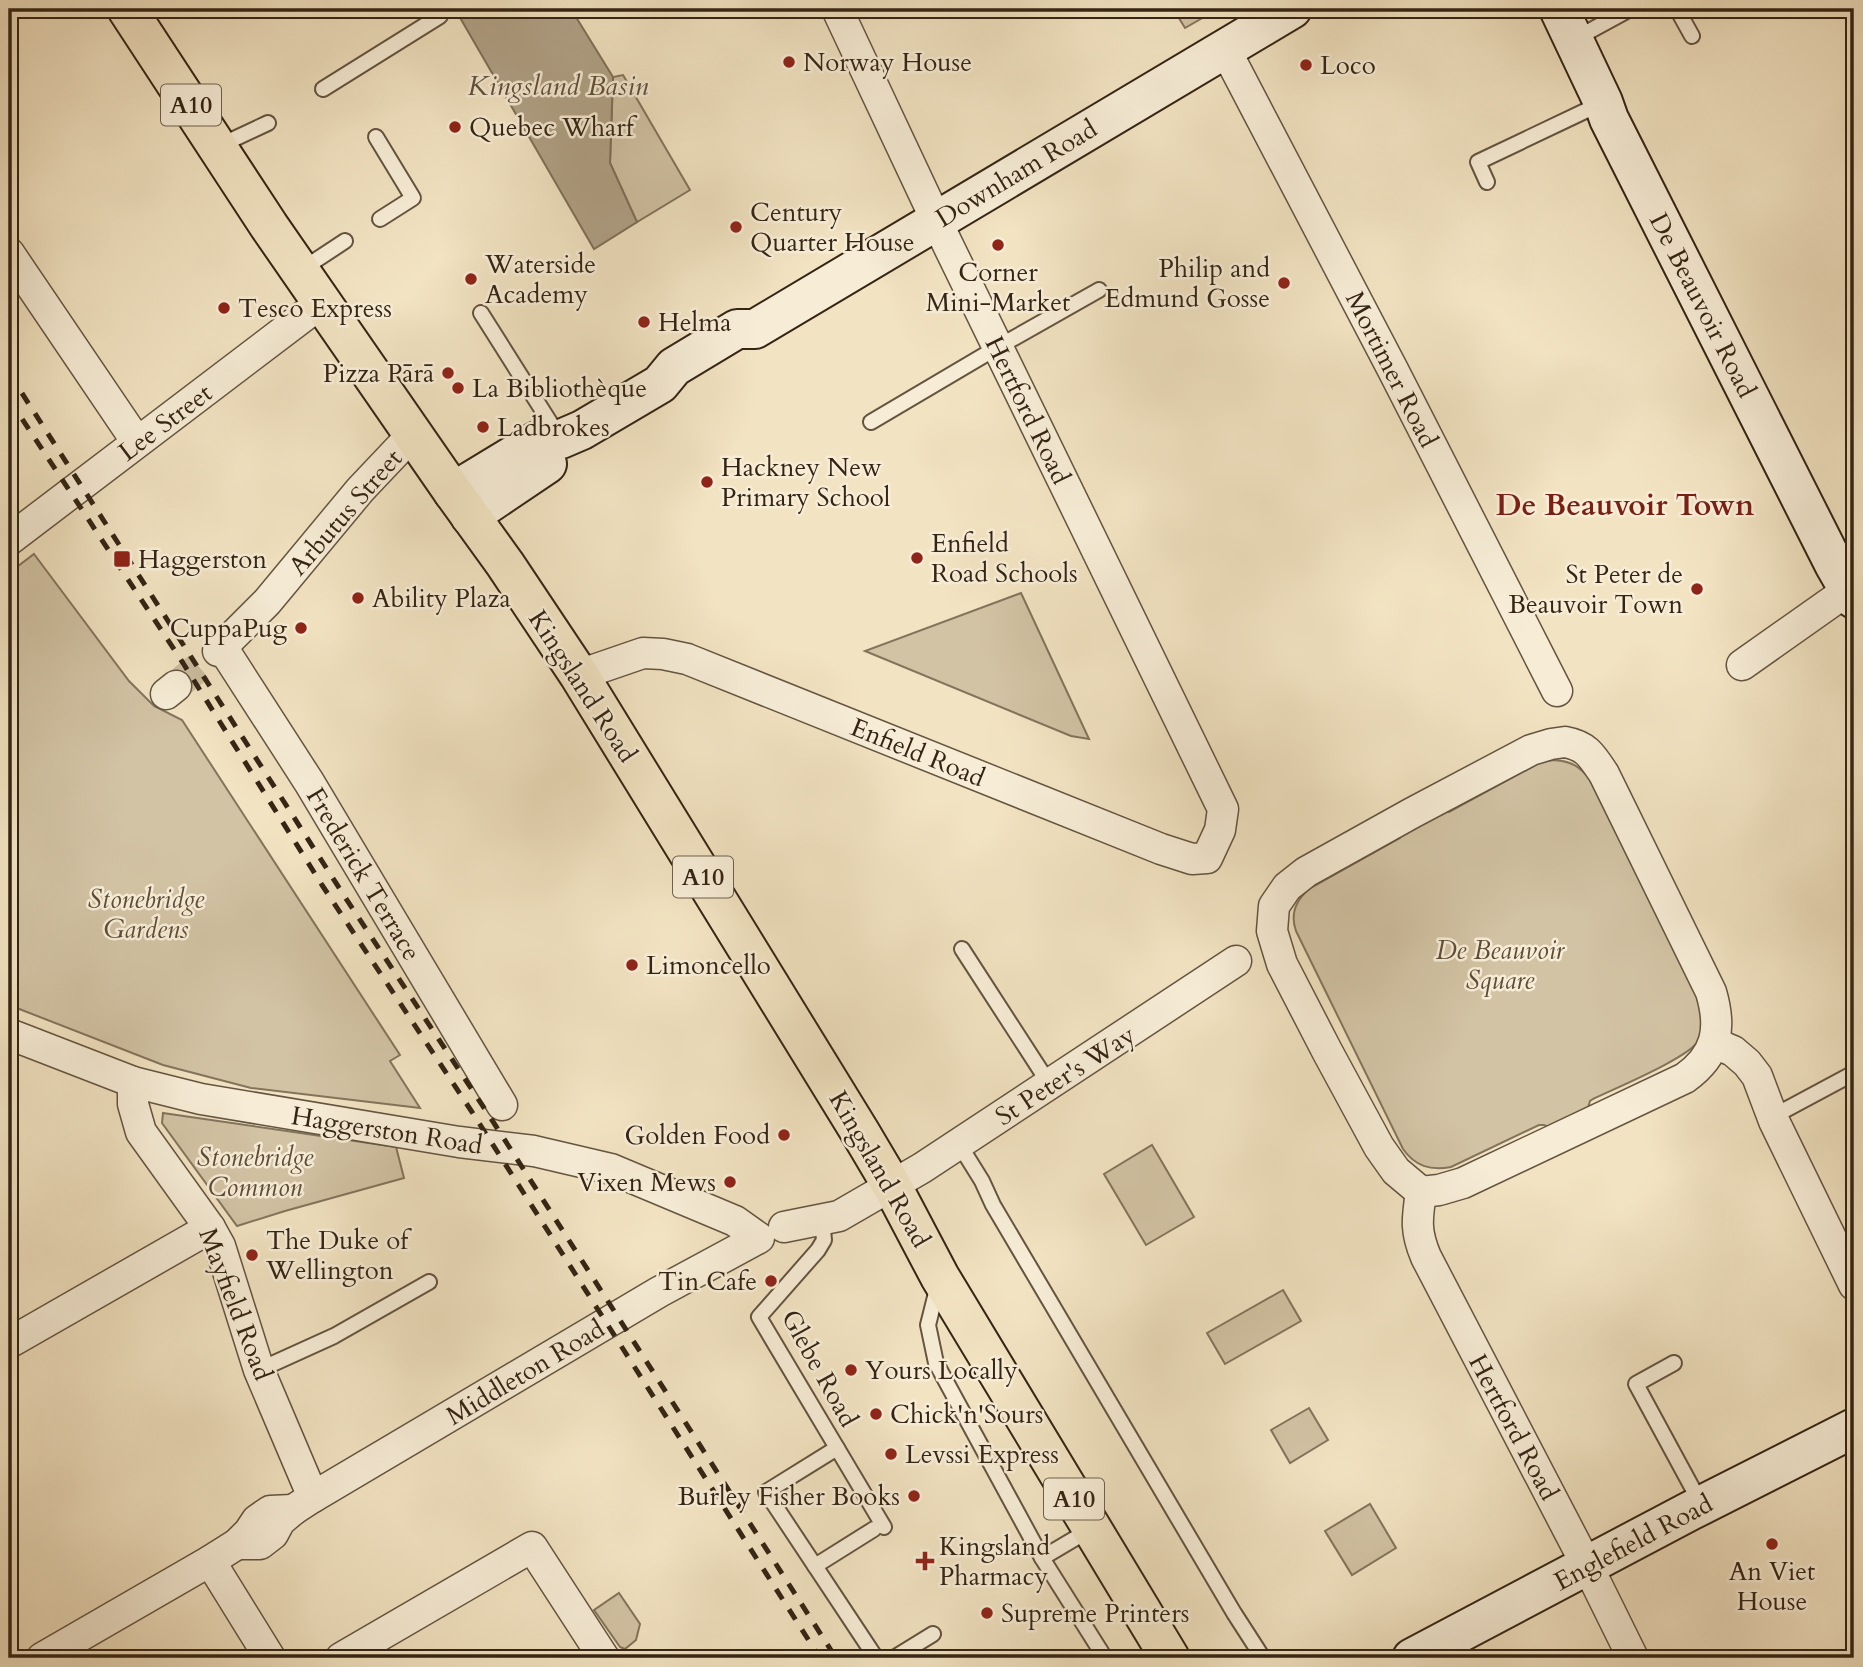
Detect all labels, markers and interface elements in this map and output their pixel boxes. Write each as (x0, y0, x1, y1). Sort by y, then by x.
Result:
place label: Norway House (803, 45, 972, 80)
place label: Loco (1320, 48, 1376, 83)
marker: Norway House (781, 54, 797, 70)
marker: Loco (1298, 57, 1314, 73)
water label: Kingsland Basin (468, 67, 649, 105)
road number: A10 (161, 84, 221, 125)
place label: Quebec Wharf (469, 110, 638, 145)
street label: Downham Road (929, 111, 1104, 235)
marker: Quebec Wharf (447, 119, 463, 135)
place label: Century Quarter House (750, 195, 914, 260)
street label: De Beauvoir Road (1641, 207, 1764, 404)
marker: Century Quarter House (728, 219, 744, 235)
marker: Corner Mini-Market (990, 237, 1006, 253)
place label: Waterside Academy (484, 247, 596, 312)
place label: Philip and Edmund Gosse (1104, 251, 1270, 316)
place label: Corner Mini-Market (926, 255, 1070, 320)
marker: Waterside Academy (463, 271, 479, 287)
marker: Philip and Edmund Gosse (1276, 275, 1292, 291)
street label: Mortimer Road (1337, 285, 1446, 453)
place label: Tesco Express (238, 291, 392, 326)
marker: Tesco Express (216, 300, 232, 316)
place label: Helma (658, 305, 731, 340)
marker: Helma (636, 314, 652, 330)
street label: Hertford Road (977, 330, 1079, 490)
place label: Pizza Pārā (323, 356, 434, 391)
marker: Pizza Pārā (440, 365, 456, 381)
place label: La Bibliothèque (472, 371, 647, 406)
street label: Lee Street (111, 376, 219, 469)
marker: La Bibliothèque (450, 380, 466, 396)
place label: Ladbrokes (497, 410, 610, 445)
marker: Ladbrokes (475, 419, 491, 435)
street label: Arbutus Street (281, 442, 410, 583)
place label: Hackney New Primary School (721, 450, 891, 515)
marker: Hackney New Primary School (699, 474, 715, 490)
district label: De Beauvoir Town (1496, 485, 1754, 526)
place label: Enfield Road Schools (931, 526, 1078, 591)
place label: Haggerston (138, 542, 267, 577)
marker: Haggerston (112, 549, 132, 569)
marker: Enfield Road Schools (909, 550, 925, 566)
place label: St Peter de Beauvoir Town (1508, 557, 1683, 622)
place label: Ability Plaza (372, 581, 511, 616)
marker: St Peter de Beauvoir Town (1689, 581, 1705, 597)
marker: Ability Plaza (350, 590, 366, 606)
street label: Kingsland Road (520, 603, 645, 769)
place label: CuppaPug (170, 611, 287, 646)
marker: CuppaPug (293, 620, 309, 636)
street label: Enfield Road (845, 710, 990, 795)
street label: Frederick Terrace (298, 781, 429, 967)
road number: A10 (673, 856, 733, 898)
park label: Stonebridge Gardens (88, 882, 205, 947)
park label: De Beauvoir Square (1436, 933, 1566, 998)
place label: Limoncello (646, 948, 771, 983)
marker: Limoncello (624, 957, 640, 973)
street label: St Peter's Way (989, 1017, 1142, 1134)
street label: Kingsland Road (821, 1085, 939, 1254)
street label: Haggerston Road (289, 1098, 485, 1163)
place label: Golden Food (625, 1118, 770, 1153)
marker: Golden Food (776, 1127, 792, 1143)
park label: Stonebridge Common (197, 1140, 314, 1205)
place label: Vixen Mews (577, 1165, 716, 1200)
marker: Vixen Mews (722, 1174, 738, 1190)
street label: Mayfield Road (190, 1223, 281, 1386)
place label: The Duke of Wellington (265, 1223, 412, 1288)
marker: The Duke of Wellington (244, 1247, 260, 1263)
place label: Tin Cafe (658, 1264, 757, 1299)
marker: Tin Cafe (763, 1273, 779, 1289)
street label: Glebe Road (773, 1303, 866, 1433)
street label: Middleton Road (439, 1311, 611, 1434)
street label: Hertford Road (1460, 1348, 1567, 1507)
place label: Yours Locally (865, 1353, 1018, 1388)
marker: Yours Locally (843, 1362, 859, 1378)
place label: Chick'n'Sours (890, 1397, 1043, 1432)
marker: Chick'n'Sours (868, 1406, 884, 1422)
place label: Levssi Express (905, 1437, 1059, 1472)
marker: Levssi Express (883, 1446, 899, 1462)
road number: A10 (1044, 1478, 1104, 1520)
place label: Burley Fisher Books (678, 1479, 900, 1514)
street label: Englefield Road (1548, 1486, 1719, 1599)
marker: Burley Fisher Books (906, 1488, 922, 1504)
place label: Kingsland Pharmacy (939, 1529, 1050, 1594)
marker: An Viet House (1764, 1536, 1780, 1552)
marker: Kingsland Pharmacy (917, 1553, 933, 1569)
place label: An Viet House (1729, 1554, 1815, 1619)
place label: Supreme Printers (1001, 1596, 1189, 1631)
marker: Supreme Printers (979, 1605, 995, 1621)

